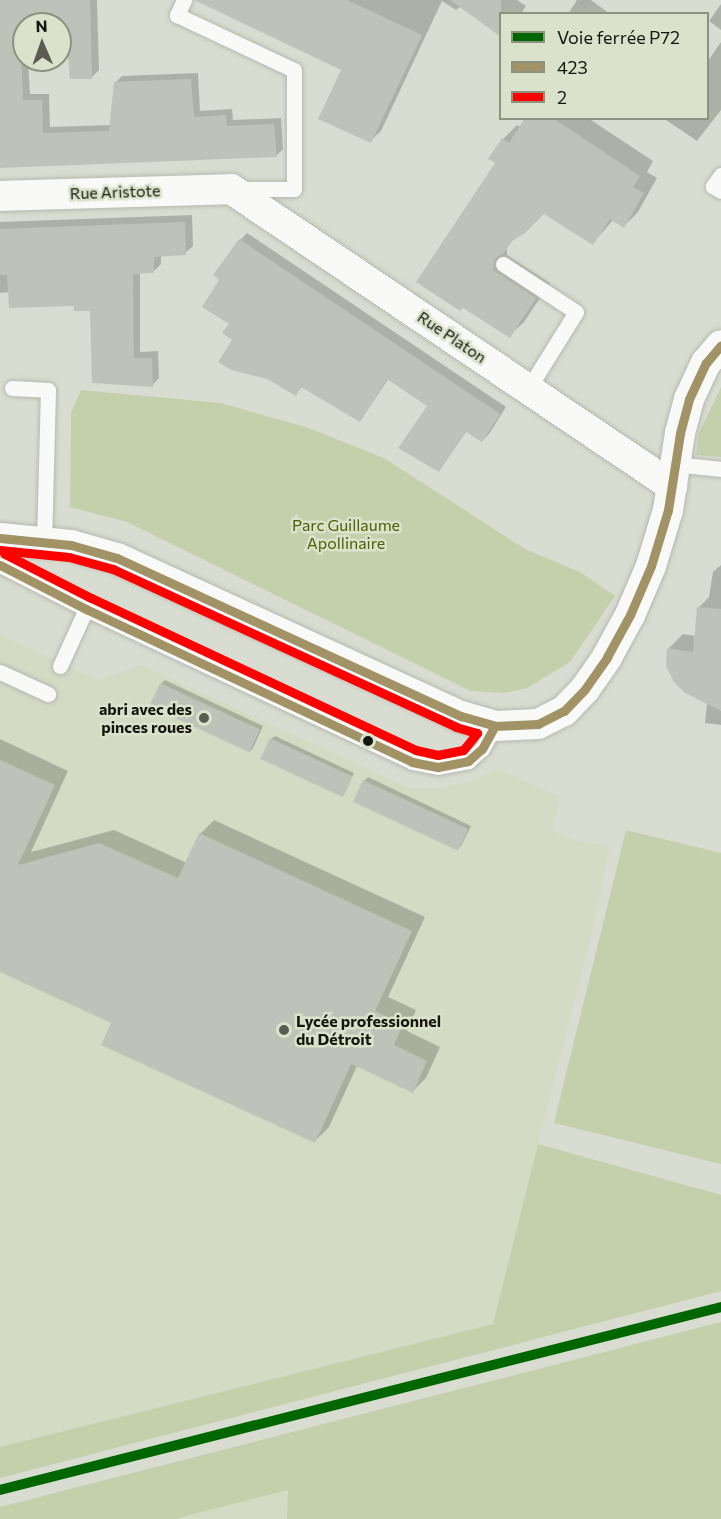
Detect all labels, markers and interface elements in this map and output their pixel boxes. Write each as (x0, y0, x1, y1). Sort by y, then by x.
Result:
north arrow (12, 12, 72, 72)
legend (499, 12, 709, 120)
text: N (35, 16, 48, 35)
text: Voie ferrée P72 (557, 26, 680, 48)
text: 423 (557, 56, 588, 78)
text: 2 (557, 86, 567, 108)
street label: Rue Aristote (69, 181, 161, 203)
street label: Rue Platon (414, 307, 490, 367)
park label: Parc Guillaume Apollinaire (292, 515, 400, 553)
place label: abri avec des pinces roues (99, 699, 192, 737)
marker: abri avec des pinces roues (197, 711, 211, 725)
unlabelled marker (362, 735, 374, 747)
place label: Lycée professionnel du Détroit (296, 1011, 441, 1049)
marker: Lycée professionnel du Détroit (277, 1023, 291, 1037)

